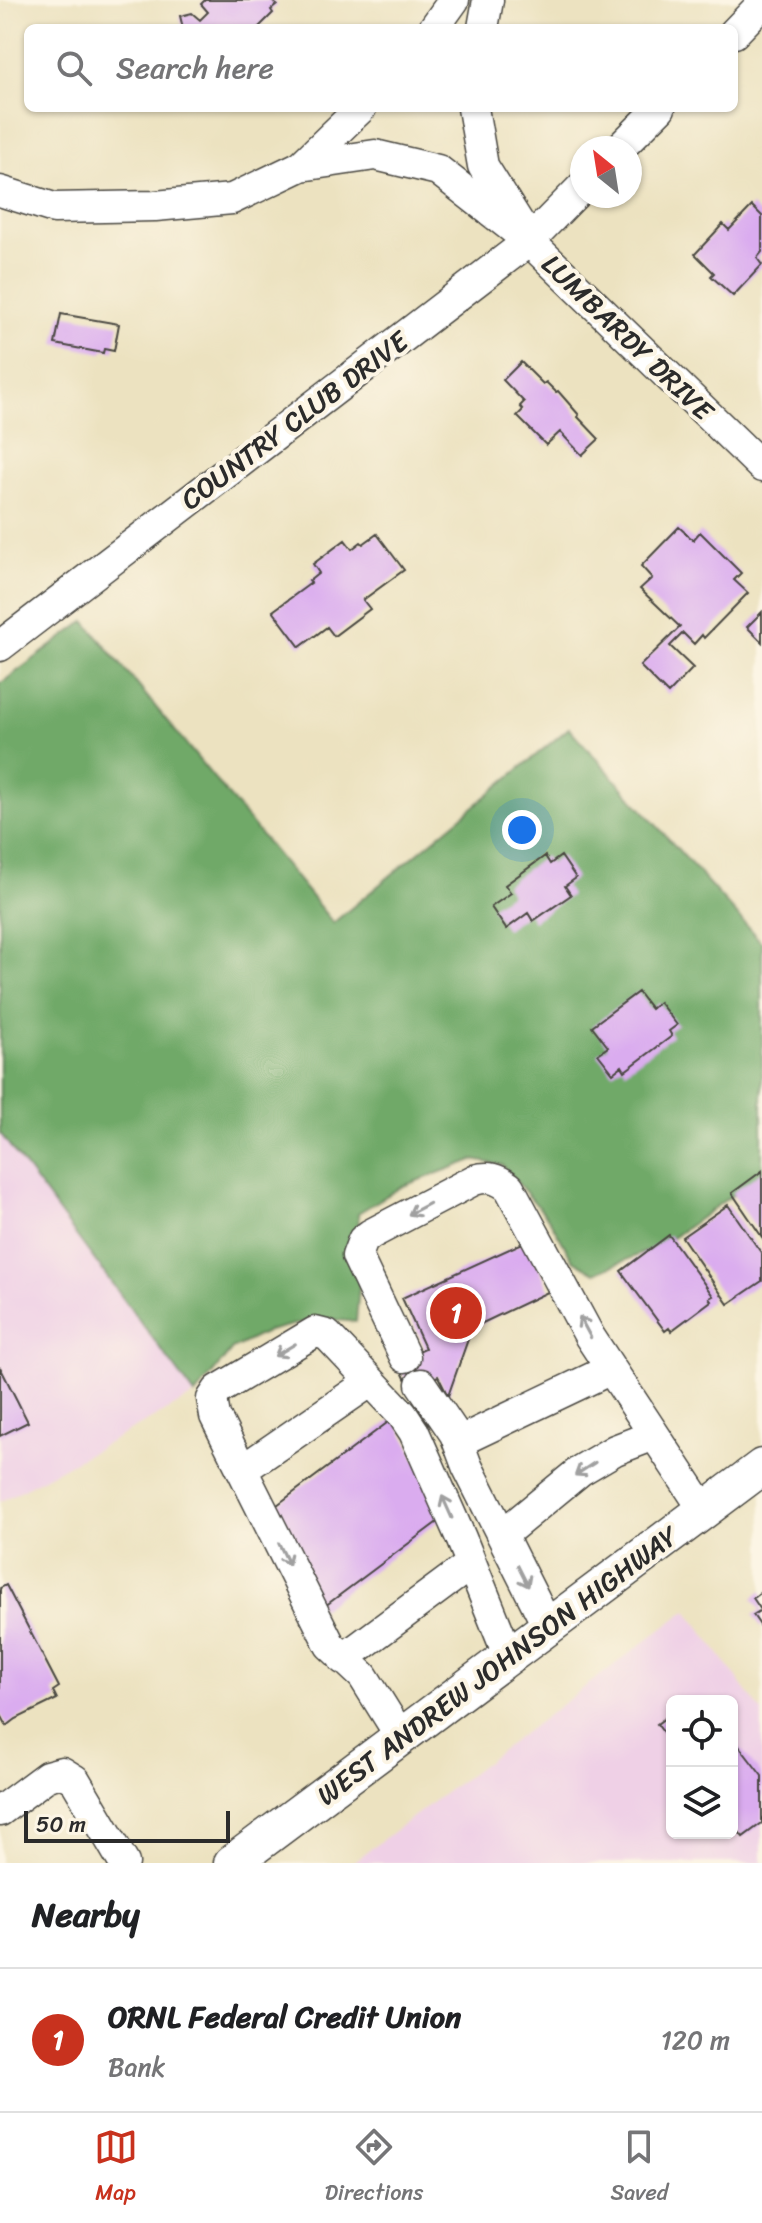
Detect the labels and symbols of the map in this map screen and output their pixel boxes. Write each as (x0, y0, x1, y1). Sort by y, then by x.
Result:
north arrow (570, 136, 642, 208)
street label: LUMBARDY DRIVE (530, 242, 727, 434)
street label: COUNTRY CLUB DRIVE (170, 317, 420, 523)
your location (502, 810, 542, 850)
one-way arrow (408, 1201, 432, 1217)
pin: 1 (430, 1283, 482, 1343)
one-way arrow (577, 1316, 593, 1340)
one-way arrow (274, 1342, 297, 1358)
one-way arrow (574, 1461, 596, 1477)
one-way arrow (439, 1495, 454, 1520)
street label: WEST ANDREW JOHNSON HIGHWAY (305, 1512, 690, 1818)
one-way arrow (277, 1541, 292, 1565)
one-way arrow (515, 1564, 531, 1588)
scale bar (24, 1807, 230, 1843)

